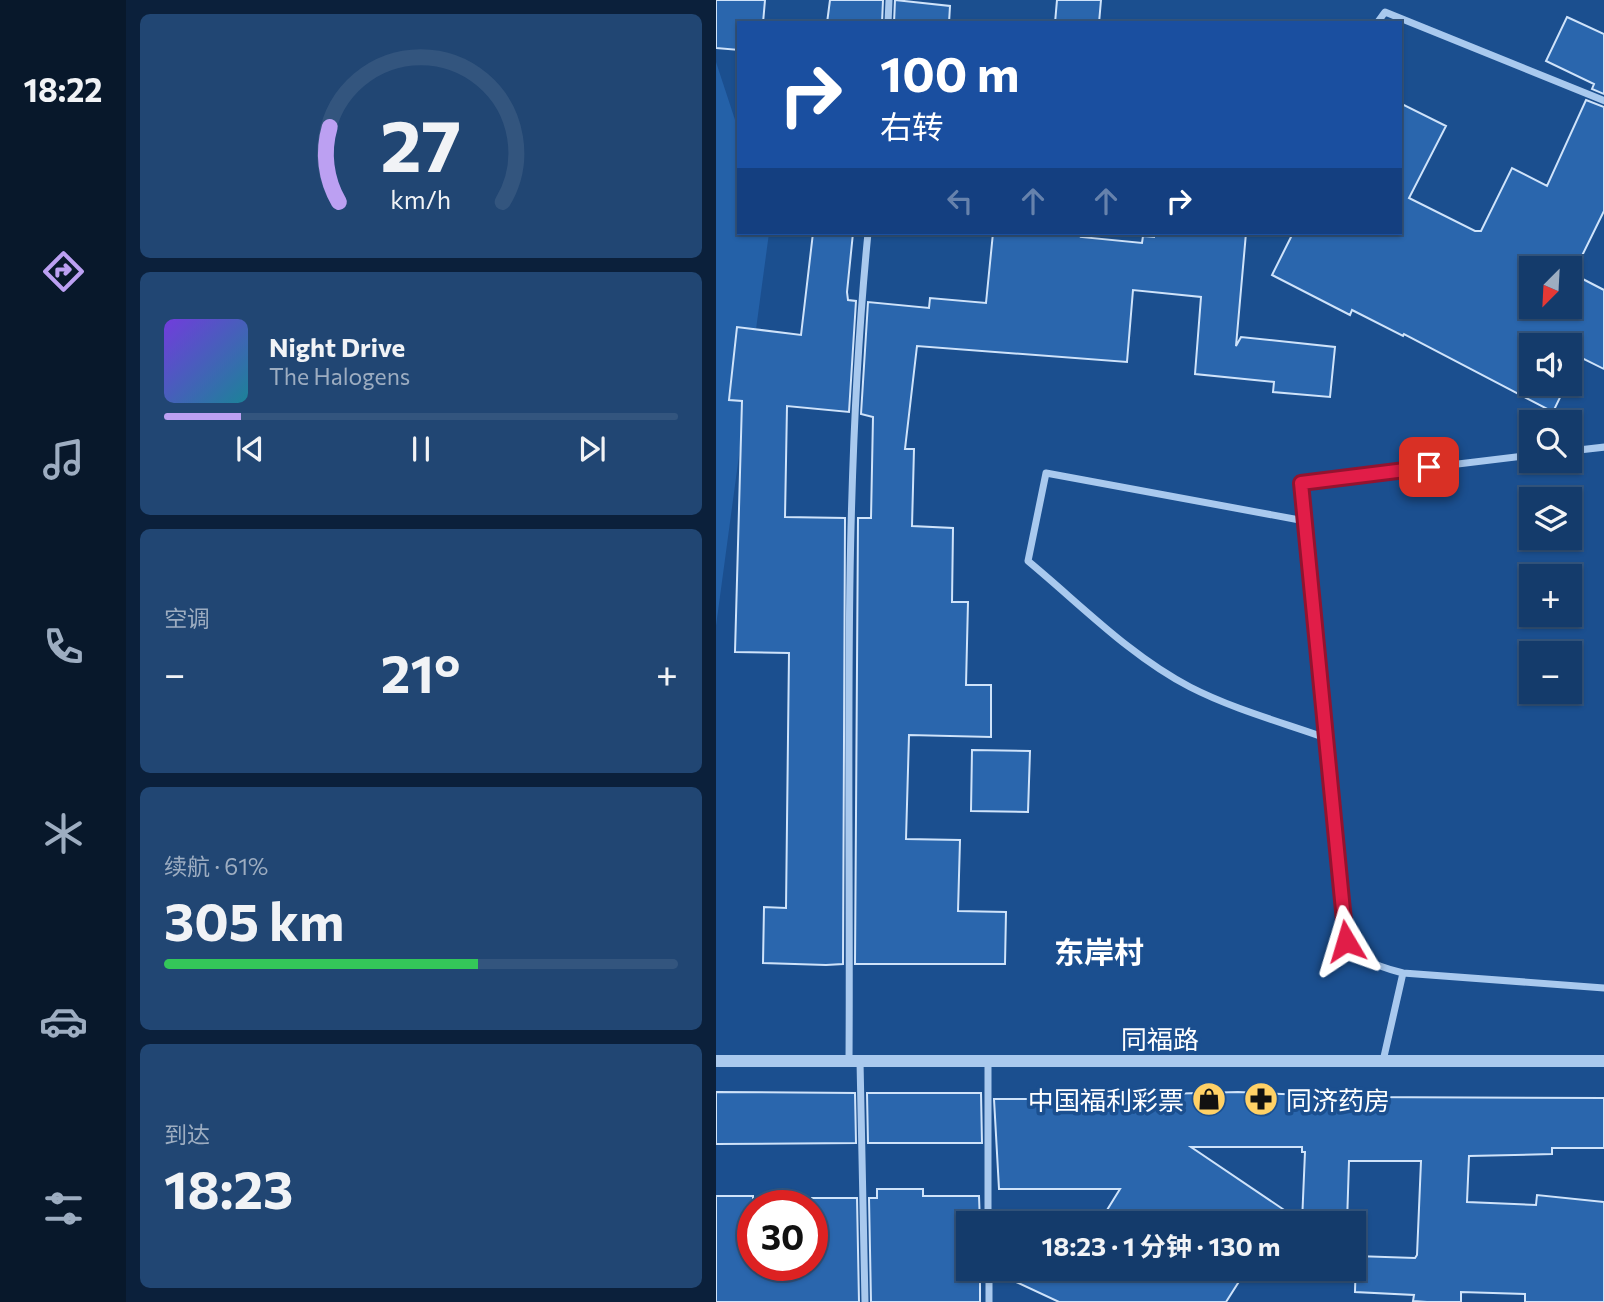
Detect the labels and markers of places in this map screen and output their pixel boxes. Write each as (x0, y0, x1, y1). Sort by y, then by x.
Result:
pin (1399, 437, 1459, 497)
shop icon: 中国福利彩票 (1190, 1080, 1228, 1118)
pharmacy icon: 同济药房 (1242, 1080, 1280, 1118)
place label: 中国福利彩票 (1028, 1084, 1184, 1115)
place label: 同济药房 (1286, 1084, 1390, 1115)

